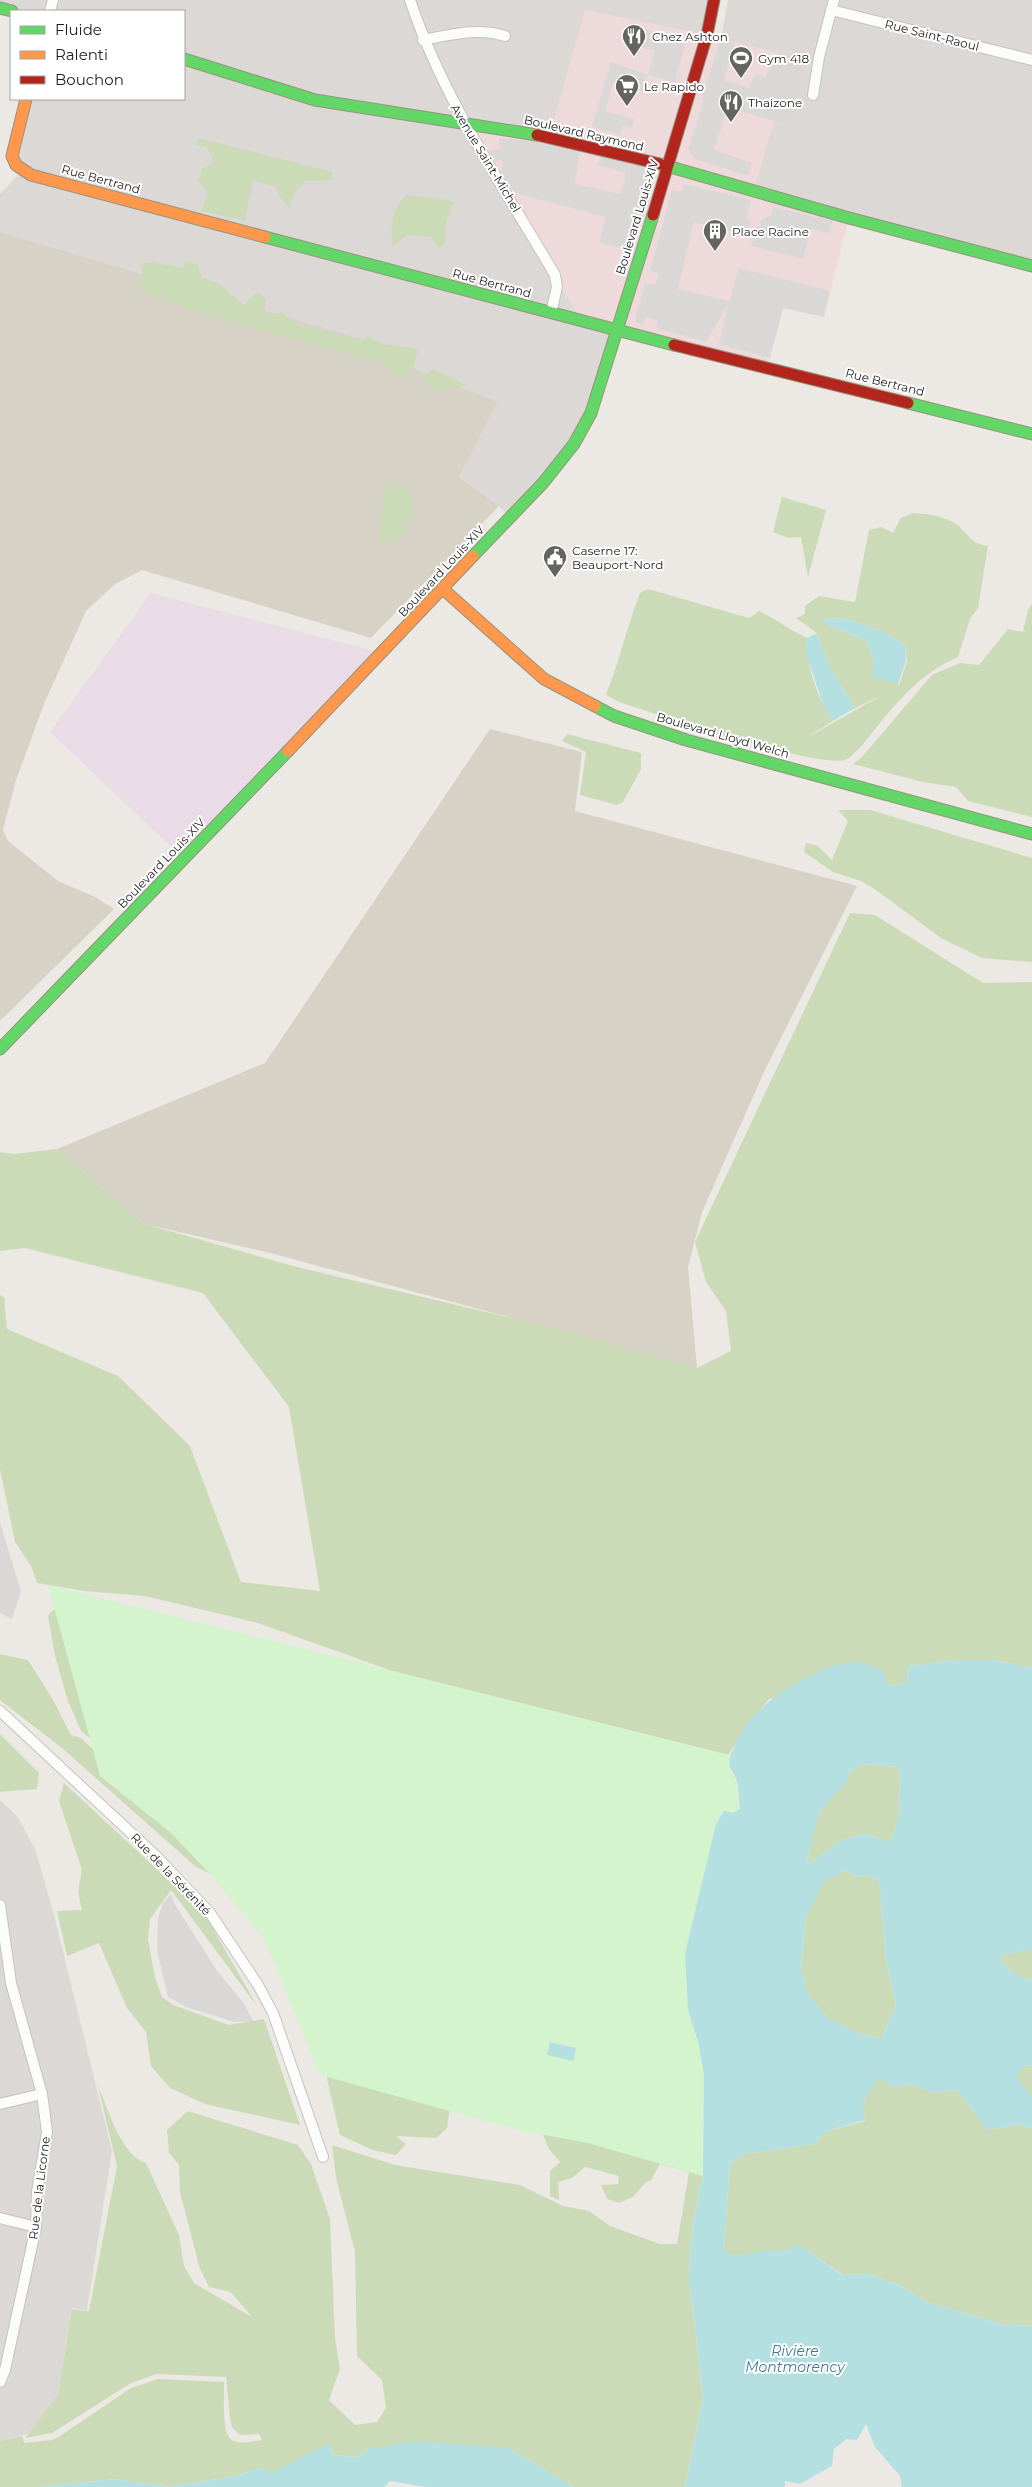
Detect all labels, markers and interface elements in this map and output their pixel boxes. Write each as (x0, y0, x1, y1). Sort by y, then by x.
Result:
legend (10, 10, 185, 100)
street label: Rue Saint-Raoul (883, 16, 981, 54)
text: Fluide (55, 20, 102, 39)
restaurant icon: Chez Ashton (621, 23, 647, 57)
place label: Chez Ashton (652, 29, 728, 44)
text: Ralenti (55, 45, 108, 64)
sports icon: Gym 418 (728, 45, 754, 79)
place label: Gym 418 (758, 51, 810, 66)
text: Bouchon (55, 70, 124, 89)
supermarket icon: Le Rapido (614, 73, 640, 107)
place label: Le Rapido (644, 79, 704, 94)
restaurant icon: Thaizone (718, 89, 744, 123)
place label: Thaizone (748, 95, 802, 110)
street label: Avenue Saint-Michel (448, 101, 524, 215)
street label: Boulevard Raymond (523, 112, 645, 154)
street label: Boulevard Louis-XIV (612, 157, 662, 276)
street label: Rue Bertrand (60, 161, 142, 197)
building icon: Place Racine (702, 218, 728, 252)
place label: Place Racine (732, 224, 809, 239)
street label: Rue Bertrand (451, 265, 533, 301)
street label: Rue Bertrand (844, 365, 926, 399)
street label: Boulevard Louis-XIV (395, 522, 488, 620)
place label: Caserne 17: Beauport-Nord (572, 543, 663, 572)
public building icon: Caserne 17: Beauport-Nord (542, 544, 568, 578)
street label: Boulevard Lloyd Welch (655, 709, 791, 761)
street label: Boulevard Louis-XIV (114, 814, 208, 911)
street label: Rue de la Sérénité (128, 1830, 214, 1918)
street label: Rue de la Licorne (25, 2136, 53, 2240)
water label: Rivière Montmorency (745, 2342, 846, 2376)

